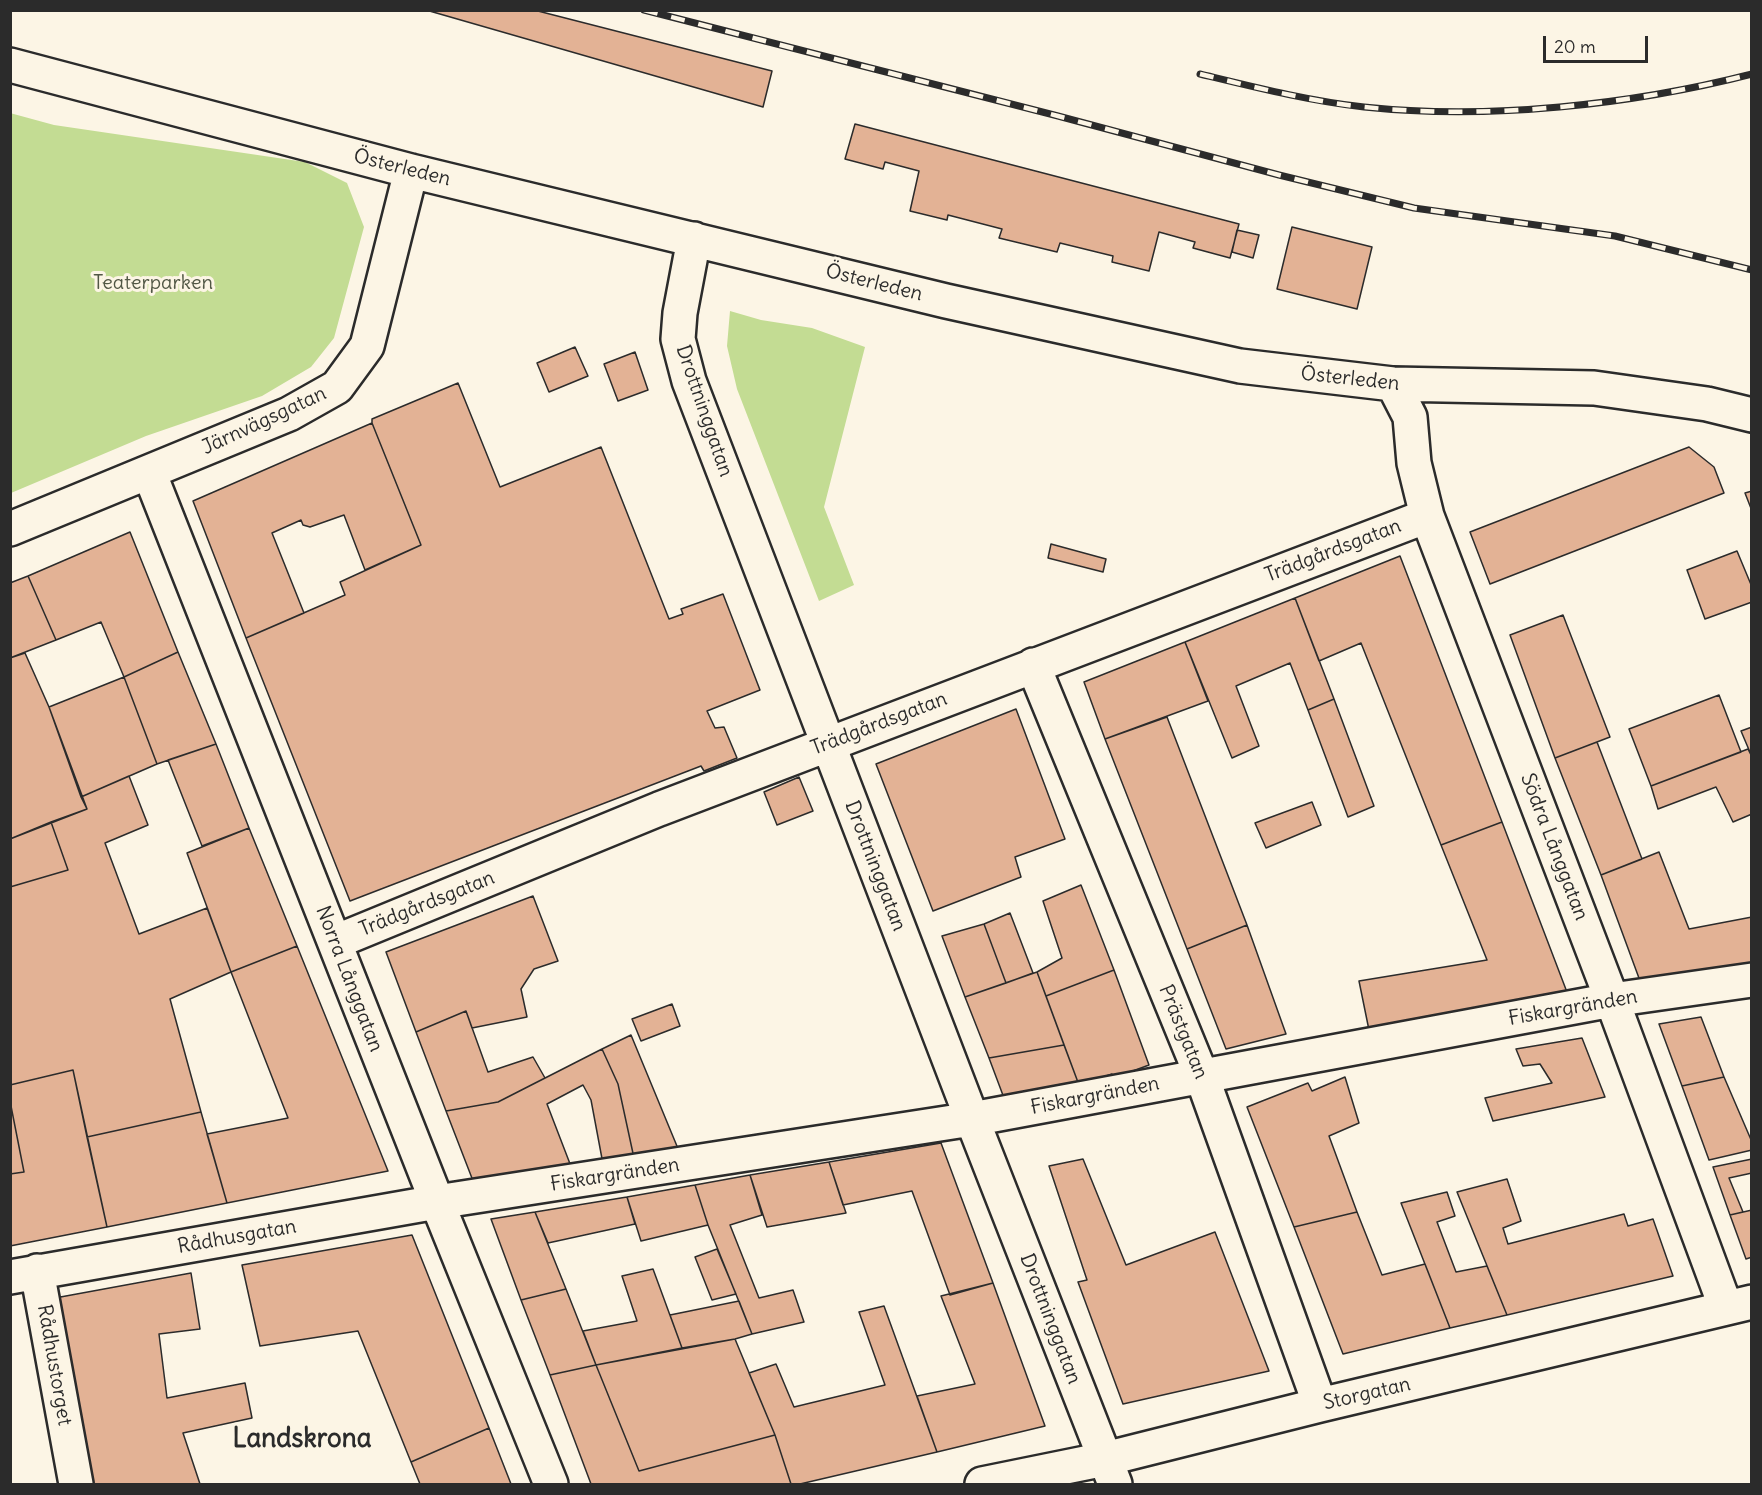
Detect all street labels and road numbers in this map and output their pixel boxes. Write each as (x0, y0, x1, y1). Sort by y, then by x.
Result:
street label: Österleden (351, 144, 453, 192)
street label: Österleden (823, 259, 925, 307)
street label: Drottninggatan (670, 342, 738, 480)
street label: Österleden (1299, 362, 1401, 396)
street label: Järnvägsgatan (198, 382, 330, 460)
street label: Trädgårdsgatan (1262, 514, 1404, 588)
street label: Trädgårdsgatan (808, 687, 950, 761)
street label: Södra Långgatan (1515, 770, 1593, 924)
street label: Drottninggatan (839, 797, 911, 935)
street label: Trädgårdsgatan (356, 866, 498, 942)
street label: Norra Långgatan (310, 903, 388, 1055)
street label: Prästgatan (1153, 981, 1213, 1083)
street label: Fiskargränden (1507, 985, 1639, 1031)
street label: Fiskargränden (1029, 1072, 1161, 1120)
street label: Fiskargränden (549, 1153, 681, 1197)
street label: Rådhusgatan (176, 1215, 298, 1259)
street label: Drottninggatan (1014, 1250, 1086, 1388)
street label: Rådhustorget (32, 1303, 76, 1427)
street label: Storgatan (1321, 1372, 1413, 1416)

